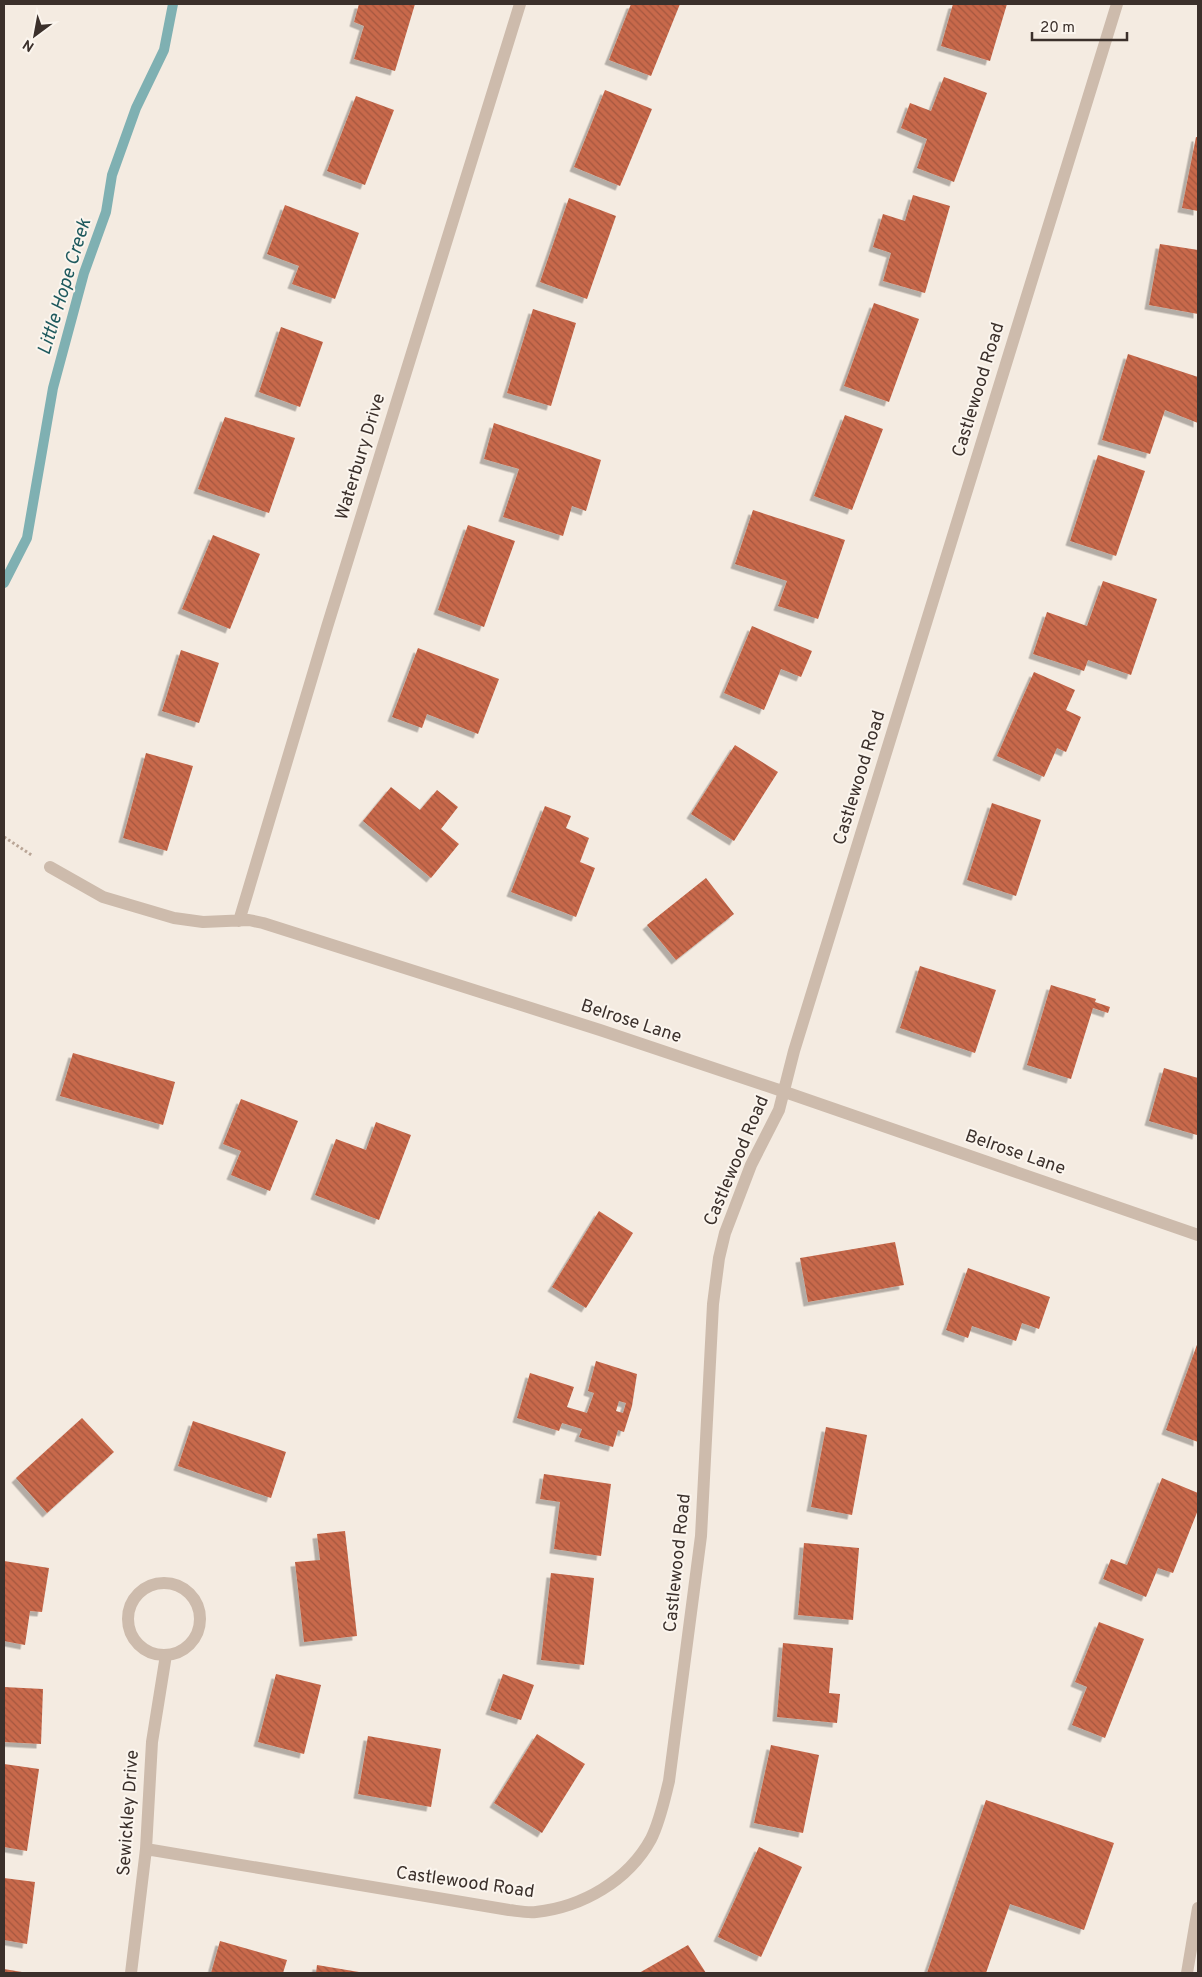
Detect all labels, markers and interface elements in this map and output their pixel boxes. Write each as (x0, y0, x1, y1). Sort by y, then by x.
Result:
north arrow (10, 10, 60, 60)
scale bar (1032, 10, 1127, 42)
text: 20 m (1040, 19, 1075, 38)
text: N (20, 35, 38, 55)
water label: Little Hope Creek (33, 215, 97, 358)
street label: Castlewood Road (948, 320, 1010, 460)
street label: Waterbury Drive (331, 391, 391, 523)
street label: Castlewood Road (829, 708, 891, 848)
street label: Belrose Lane (578, 995, 684, 1049)
street label: Castlewood Road (699, 1092, 775, 1230)
street label: Belrose Lane (962, 1125, 1068, 1181)
street label: Castlewood Road (659, 1492, 697, 1634)
street label: Sewickley Drive (113, 1749, 145, 1877)
street label: Castlewood Road (394, 1862, 536, 1904)

